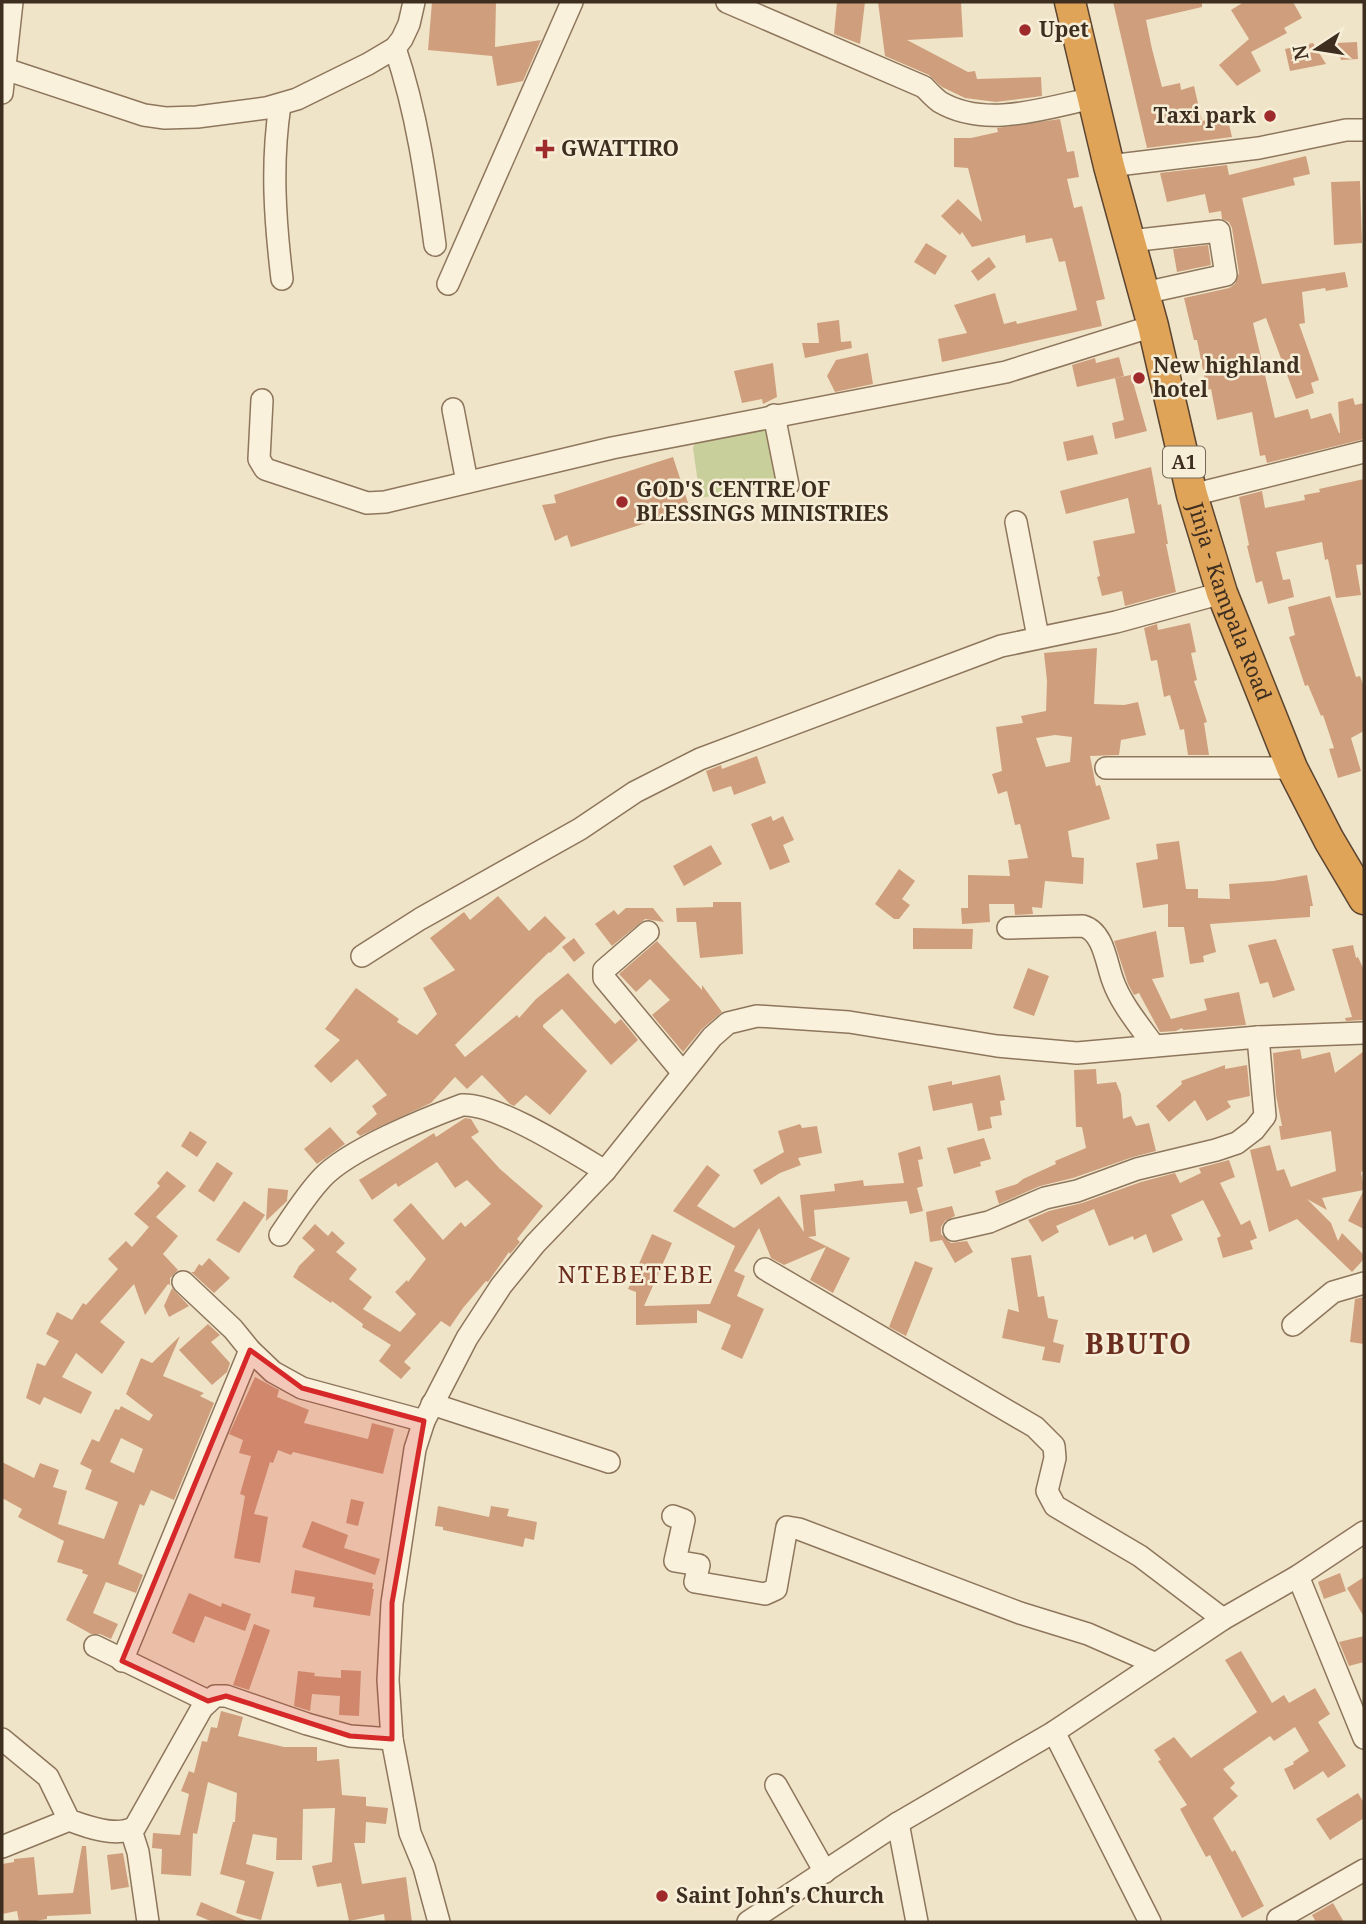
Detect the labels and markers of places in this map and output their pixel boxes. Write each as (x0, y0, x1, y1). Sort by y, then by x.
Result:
place label: Upet (1039, 15, 1089, 43)
marker: Upet (1017, 22, 1033, 38)
place label: Taxi park (1153, 101, 1257, 129)
marker: Taxi park (1262, 108, 1278, 124)
place label: GWATTIRO (561, 134, 679, 162)
marker: GWATTIRO (535, 139, 555, 159)
place label: New highland hotel (1153, 351, 1300, 403)
marker: New highland hotel (1131, 370, 1147, 386)
place label: GOD'S CENTRE OF BLESSINGS MINISTRIES (636, 475, 889, 527)
marker: GOD'S CENTRE OF BLESSINGS MINISTRIES (614, 494, 630, 510)
place label: Saint John's Church (676, 1881, 884, 1909)
marker: Saint John's Church (654, 1888, 670, 1904)

